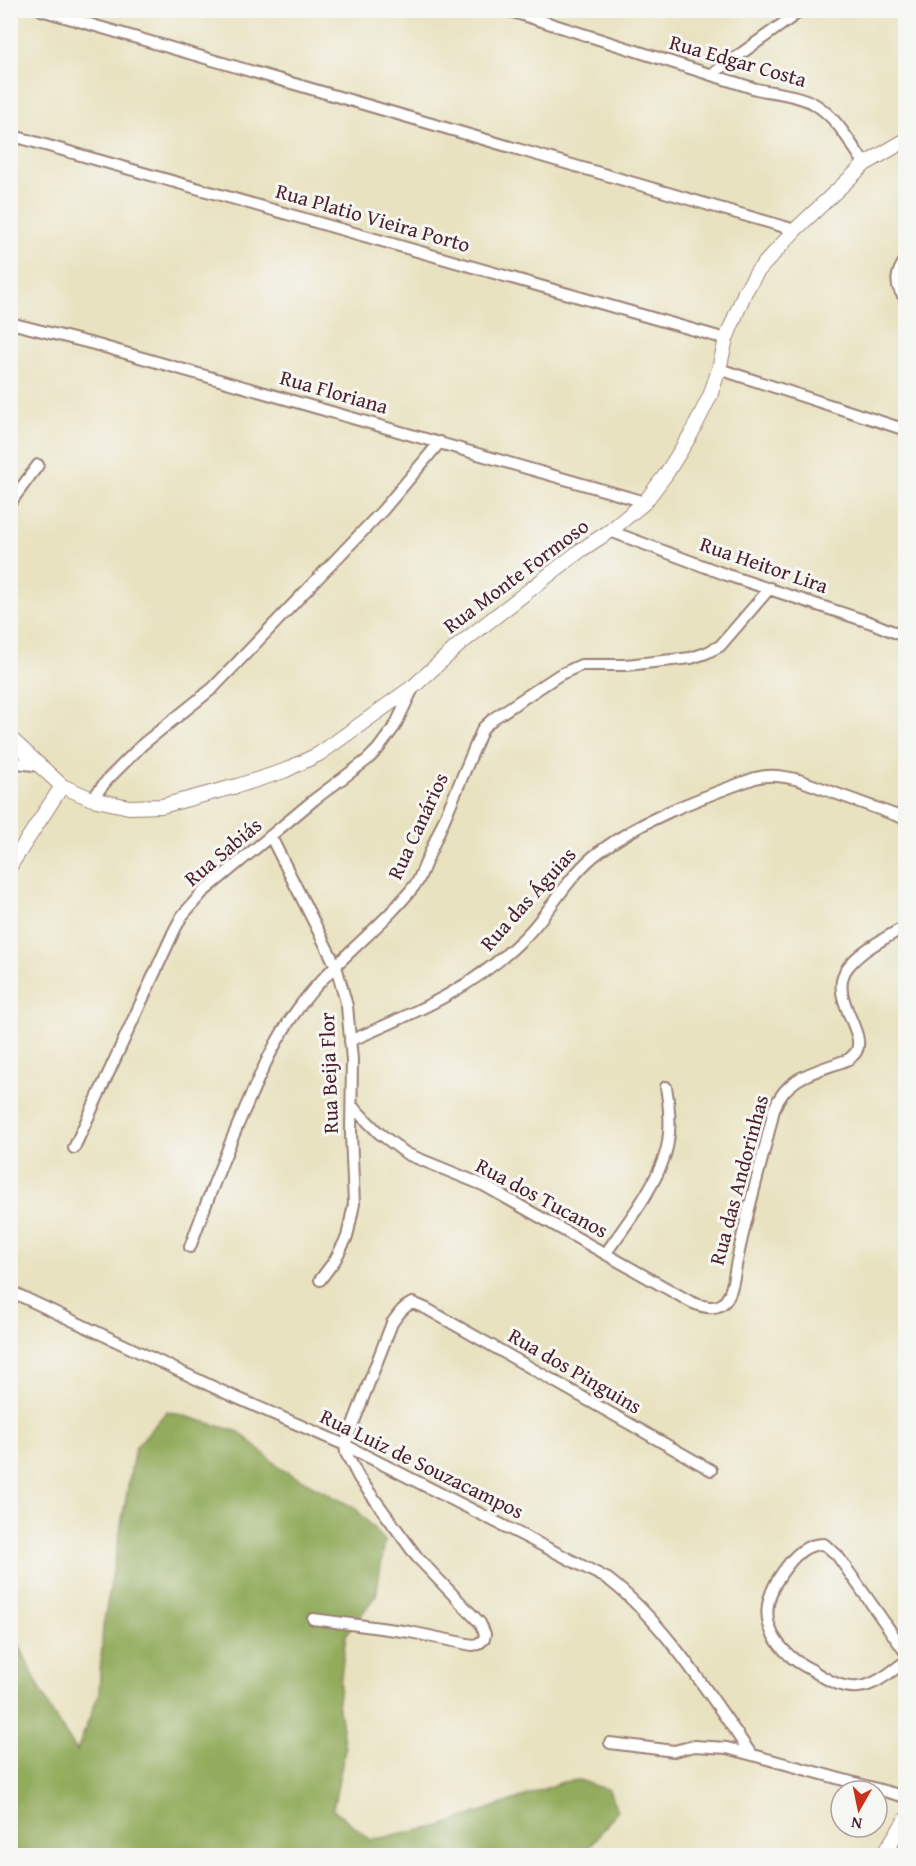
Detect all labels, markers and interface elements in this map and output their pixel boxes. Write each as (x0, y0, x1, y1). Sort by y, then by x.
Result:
street label: Rua Edgar Costa (666, 26, 810, 95)
street label: Rua Platio Vieira Porto (272, 175, 474, 260)
street label: Rua Floriana (276, 361, 392, 422)
street label: Rua Monte Formoso (436, 510, 595, 641)
street label: Rua Heitor Lira (696, 528, 832, 601)
street label: Rua Canários (379, 767, 456, 884)
street label: Rua Sabiás (177, 810, 268, 893)
street label: Rua das Águias (472, 840, 583, 958)
street label: Rua Beija Flor (311, 1011, 346, 1134)
street label: Rua das Andorinhas (701, 1091, 776, 1268)
street label: Rua dos Tucanos (470, 1150, 614, 1246)
street label: Rua dos Pinguins (503, 1320, 648, 1421)
street label: Rua Luiz de Souzacampos (315, 1401, 529, 1526)
north arrow (829, 1779, 889, 1839)
text: N (849, 1811, 864, 1837)

